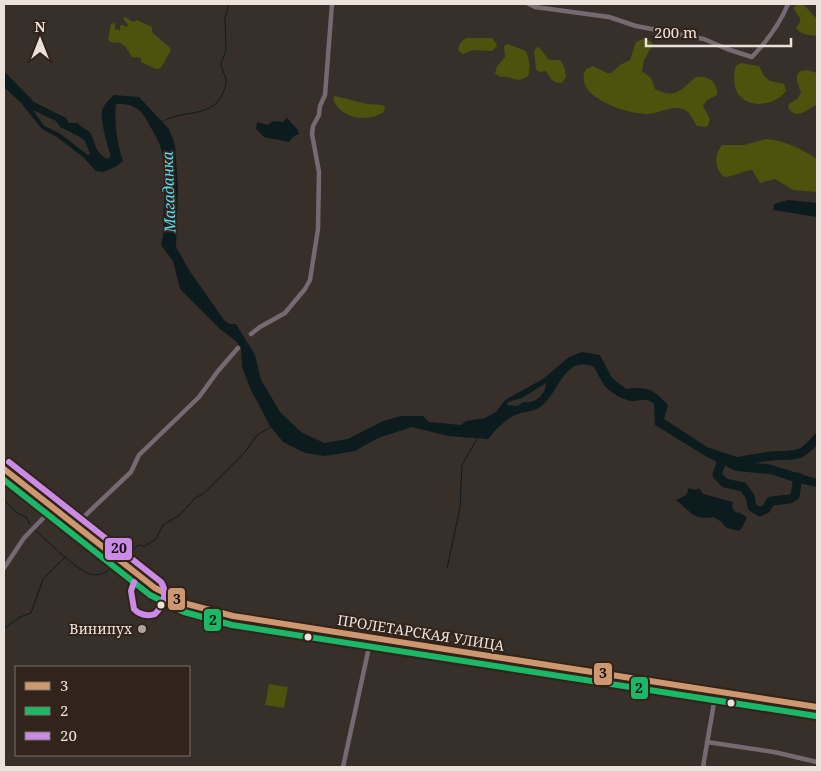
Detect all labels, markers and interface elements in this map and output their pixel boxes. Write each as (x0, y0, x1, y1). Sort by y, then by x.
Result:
north arrow (15, 15, 65, 65)
scale bar (646, 15, 791, 47)
text: N (34, 17, 46, 36)
text: 200 m (654, 22, 697, 42)
water label: Магаданка (157, 151, 179, 234)
line badge: 20 (104, 537, 133, 561)
text: 20 (111, 538, 127, 557)
line badge: 3 (167, 587, 186, 611)
text: 3 (173, 589, 181, 608)
unlabelled marker (156, 600, 166, 610)
line badge: 2 (203, 608, 222, 632)
text: 2 (209, 610, 217, 629)
street label: ПРОЛЕТАРСКАЯ УЛИЦА (336, 610, 506, 655)
place label: Винипух (69, 619, 133, 638)
marker: Винипух (136, 623, 148, 635)
unlabelled marker (303, 632, 313, 642)
line badge: 3 (593, 662, 613, 686)
text: 3 (599, 663, 607, 682)
legend (15, 666, 190, 756)
text: 3 (60, 675, 68, 695)
line badge: 2 (630, 676, 649, 700)
text: 2 (635, 678, 643, 697)
unlabelled marker (726, 698, 736, 708)
text: 2 (60, 700, 68, 720)
text: 20 (60, 725, 77, 745)

